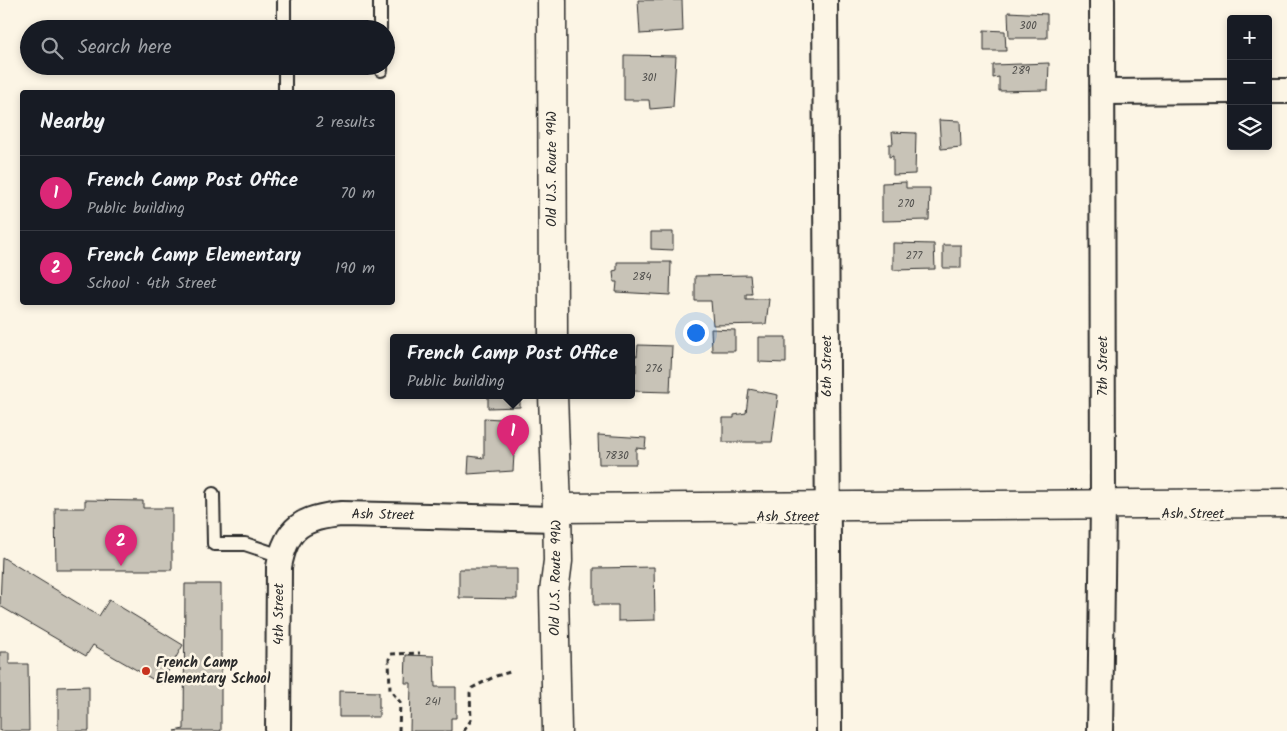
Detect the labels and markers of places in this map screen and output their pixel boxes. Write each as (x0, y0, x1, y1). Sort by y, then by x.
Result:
pin: 1 (497, 415, 529, 456)
pin: 2 (105, 525, 137, 566)
place label: French Camp Elementary School (156, 652, 271, 690)
marker: French Camp Elementary School (140, 665, 152, 677)

